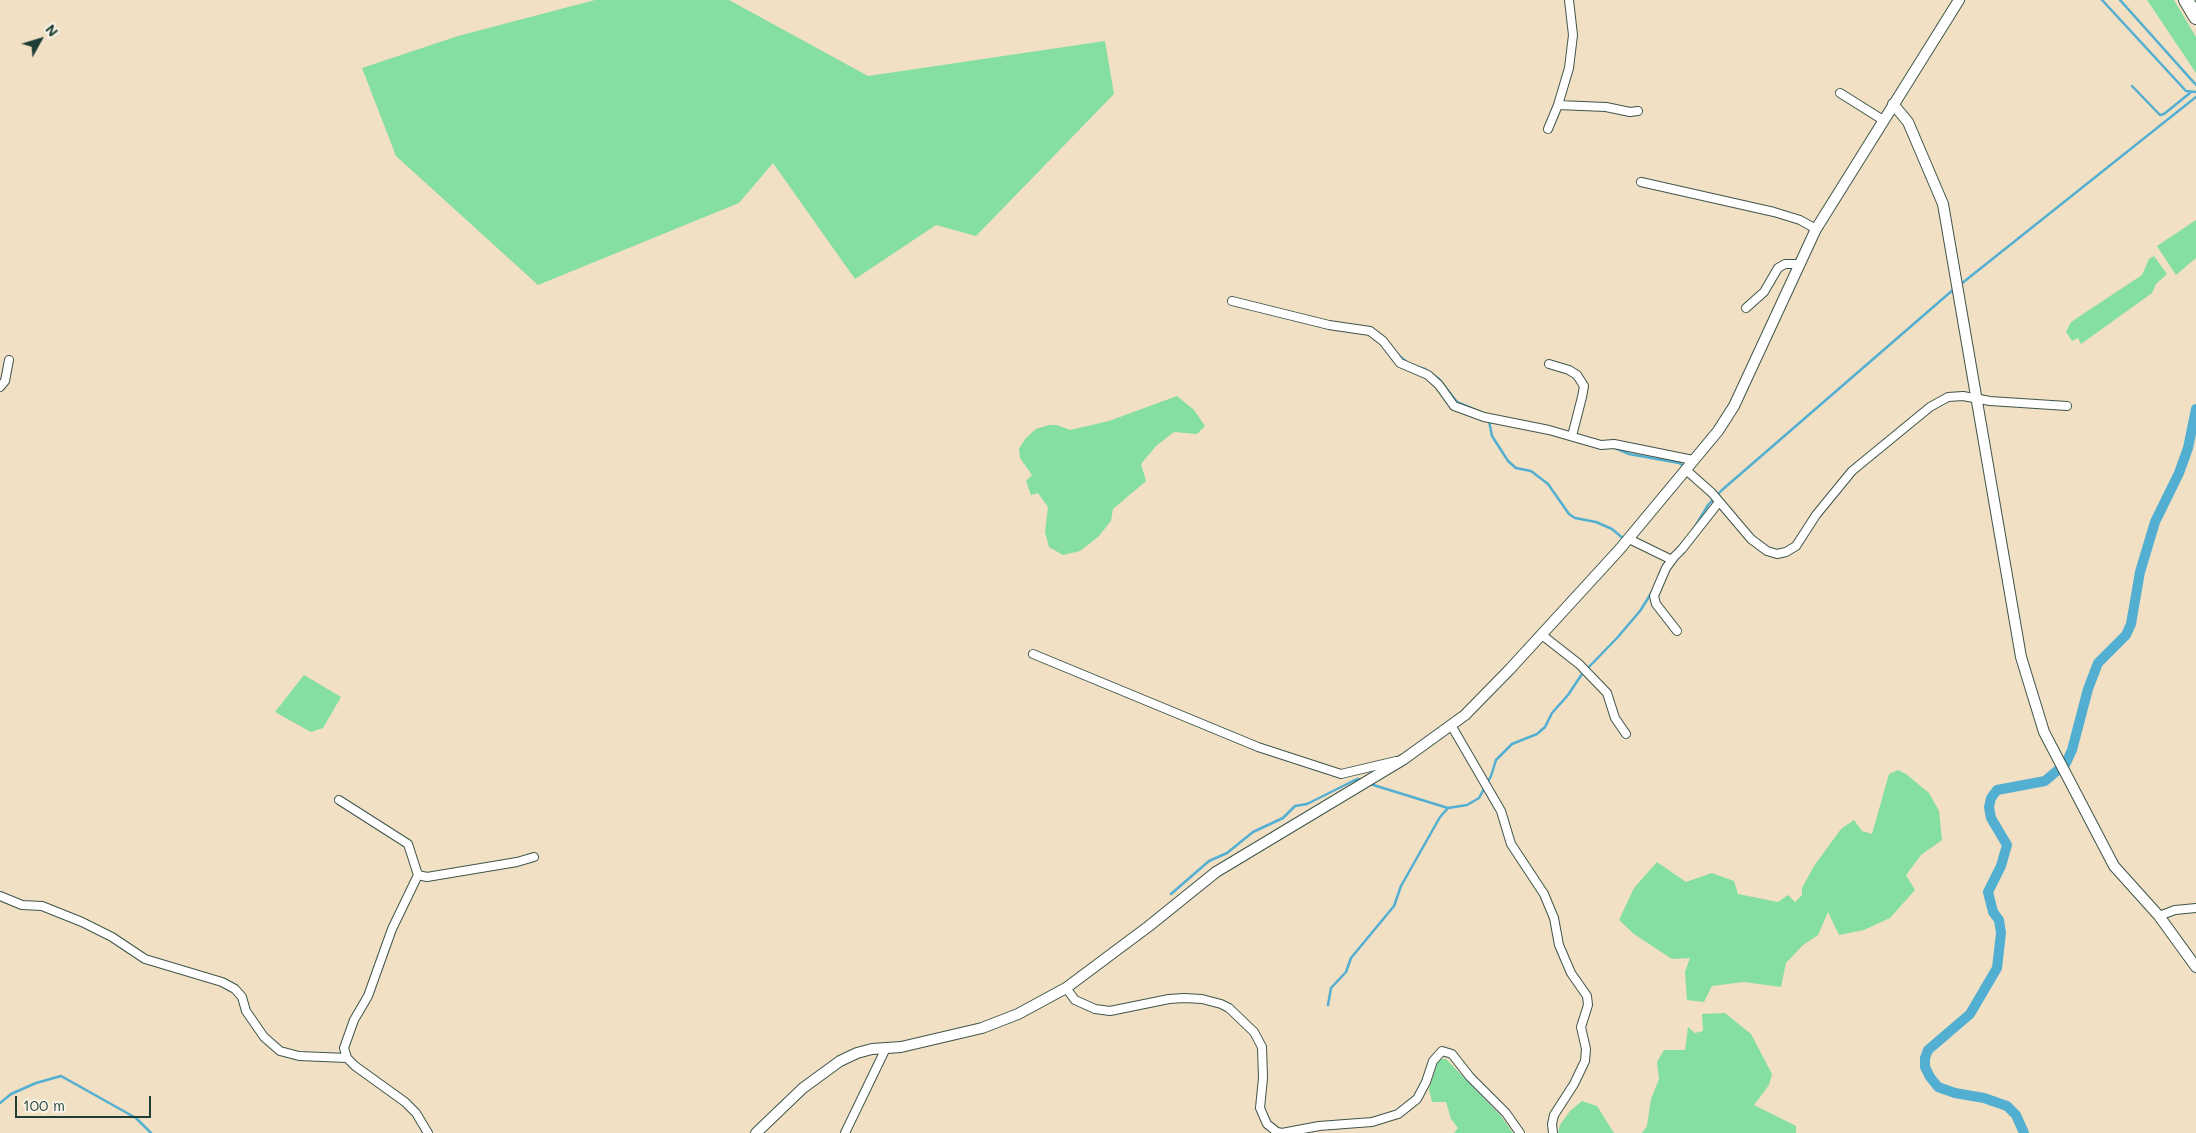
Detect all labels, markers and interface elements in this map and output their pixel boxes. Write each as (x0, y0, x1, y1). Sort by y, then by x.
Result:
north arrow (15, 15, 65, 65)
text: N (41, 20, 63, 40)
scale bar (18, 1086, 154, 1118)
text: 100 m (23, 1095, 65, 1115)

